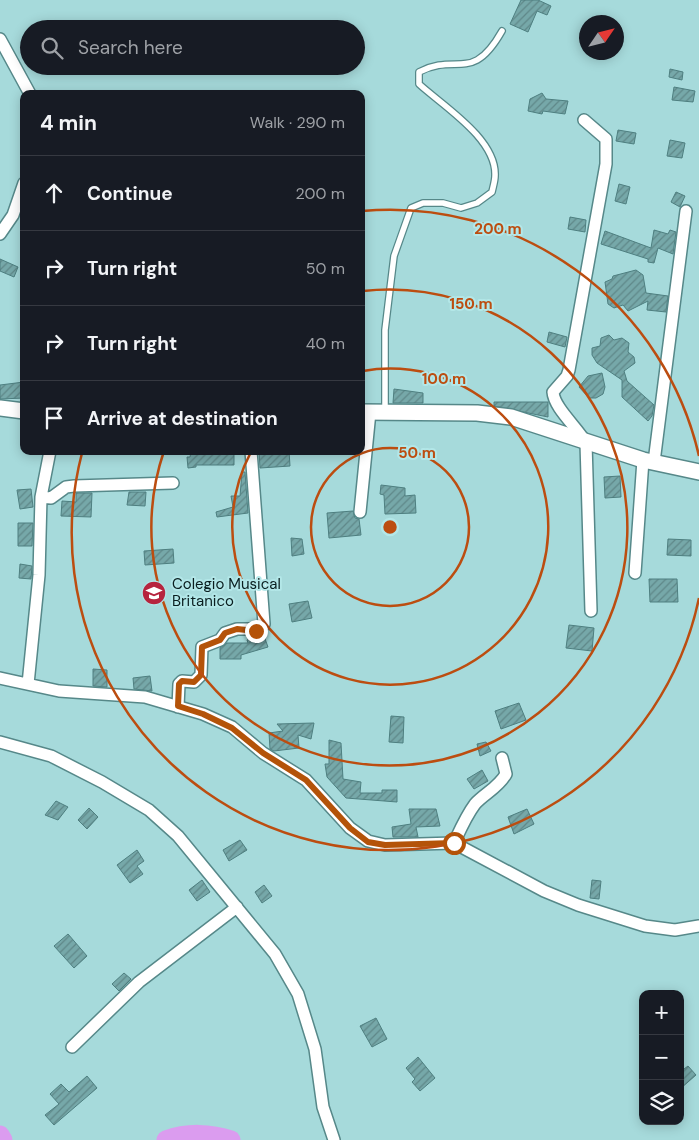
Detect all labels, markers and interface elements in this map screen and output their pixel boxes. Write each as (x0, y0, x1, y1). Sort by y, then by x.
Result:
north arrow (579, 15, 624, 60)
search box (20, 20, 365, 75)
icon: search (38, 34, 66, 62)
text: Search here (78, 35, 183, 60)
text: 4 min (40, 109, 97, 137)
text: Walk · 290 m (250, 112, 345, 133)
icon: ahead (40, 179, 68, 207)
text: Continue (87, 181, 173, 206)
text: 200 m (296, 183, 345, 204)
text: 200 m (474, 219, 522, 239)
icon: right (40, 254, 68, 282)
text: Turn right (87, 256, 177, 281)
text: 50 m (306, 258, 345, 279)
text: 150 m (450, 294, 493, 314)
icon: right (40, 329, 68, 357)
text: Turn right (87, 331, 177, 356)
text: 40 m (306, 333, 345, 354)
text: 100 m (422, 369, 466, 389)
icon: arrive (40, 404, 68, 432)
text: Arrive at destination (87, 406, 278, 431)
text: 50 m (398, 443, 436, 463)
centre of rings (381, 518, 399, 536)
place label: Colegio Musical Britanico (172, 574, 281, 611)
school or university icon: Colegio Musical Britanico (141, 580, 167, 606)
route end (245, 620, 268, 643)
route start (443, 832, 466, 855)
map controls (639, 990, 684, 1125)
button: + (639, 990, 684, 1035)
button: − (639, 1035, 684, 1080)
button: layers (639, 1080, 684, 1125)

